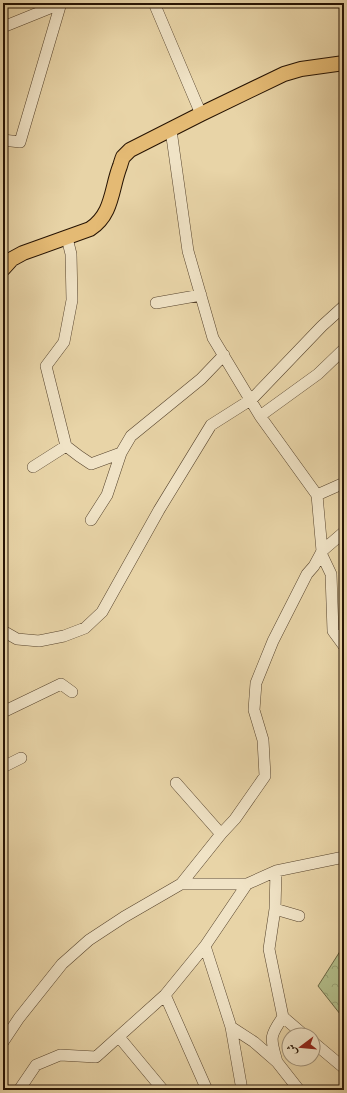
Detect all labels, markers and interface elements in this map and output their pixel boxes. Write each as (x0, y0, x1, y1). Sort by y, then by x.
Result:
north arrow (281, 1027, 321, 1067)
text: ش (283, 1042, 301, 1057)

